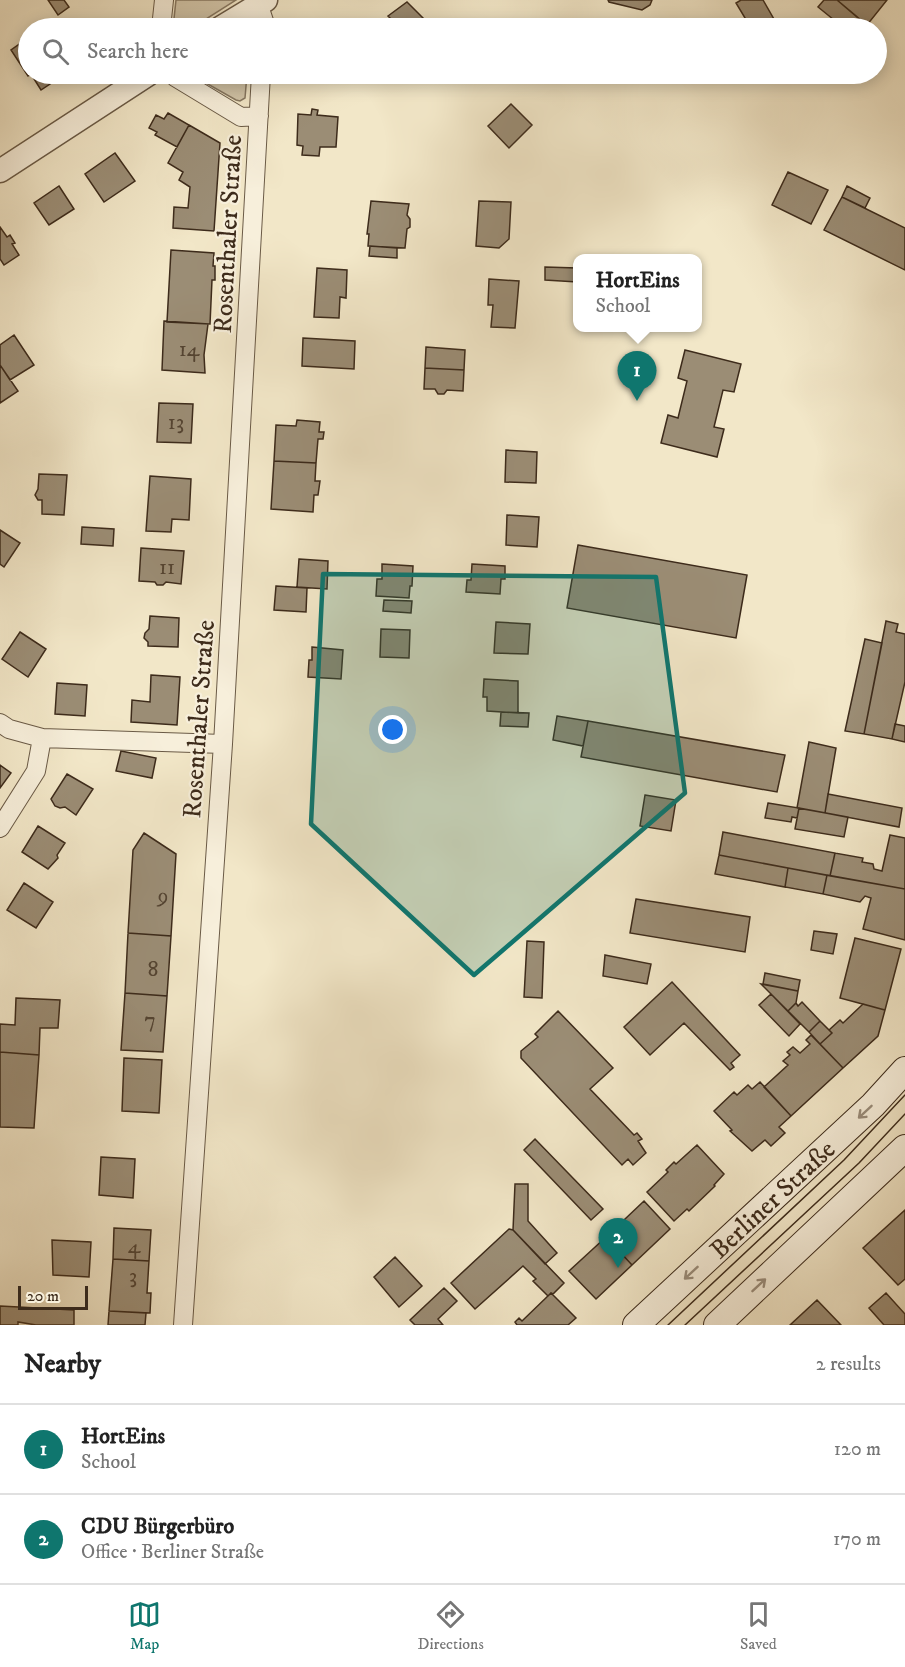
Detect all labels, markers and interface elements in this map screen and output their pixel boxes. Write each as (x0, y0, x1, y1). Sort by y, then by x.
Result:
search box (18, 18, 887, 84)
icon: search (39, 35, 72, 68)
text: Search here (87, 38, 189, 65)
street label: Rosenthaler Straße (207, 134, 250, 334)
popup (573, 254, 702, 332)
text: HortEins (595, 267, 680, 294)
text: School (595, 294, 650, 319)
house number: 14 (179, 336, 201, 363)
pin: 1 (618, 352, 656, 401)
house number: 13 (168, 409, 184, 436)
house number: 11 (159, 554, 175, 581)
street label: Rosenthaler Straße (176, 619, 223, 819)
your location (378, 715, 407, 744)
house number: 9 (157, 883, 168, 910)
house number: 8 (147, 956, 159, 983)
house number: 7 (144, 1007, 156, 1034)
one-way arrow (858, 1105, 873, 1120)
street label: Berliner Straße (703, 1133, 843, 1267)
pin: 2 (598, 1218, 638, 1268)
house number: 4 (128, 1233, 142, 1260)
house number: 3 (129, 1263, 137, 1290)
one-way arrow (684, 1266, 699, 1281)
one-way arrow (752, 1278, 767, 1292)
scale bar (18, 1283, 88, 1310)
text: 20 m (27, 1286, 59, 1306)
text: Nearby (24, 1348, 101, 1381)
text: 2 results (816, 1352, 881, 1377)
text: HortEins (81, 1423, 165, 1450)
text: 1 (40, 1437, 47, 1462)
text: 120 m (834, 1437, 881, 1462)
text: School (81, 1450, 136, 1475)
text: CDU Bürgerbüro (81, 1513, 234, 1540)
text: 2 (39, 1527, 48, 1552)
text: 170 m (833, 1527, 881, 1552)
text: Office · Berliner Straße (81, 1540, 264, 1565)
tab: Map (128, 1598, 161, 1654)
tab: Directions (417, 1598, 484, 1654)
tab: Saved (740, 1598, 777, 1654)

